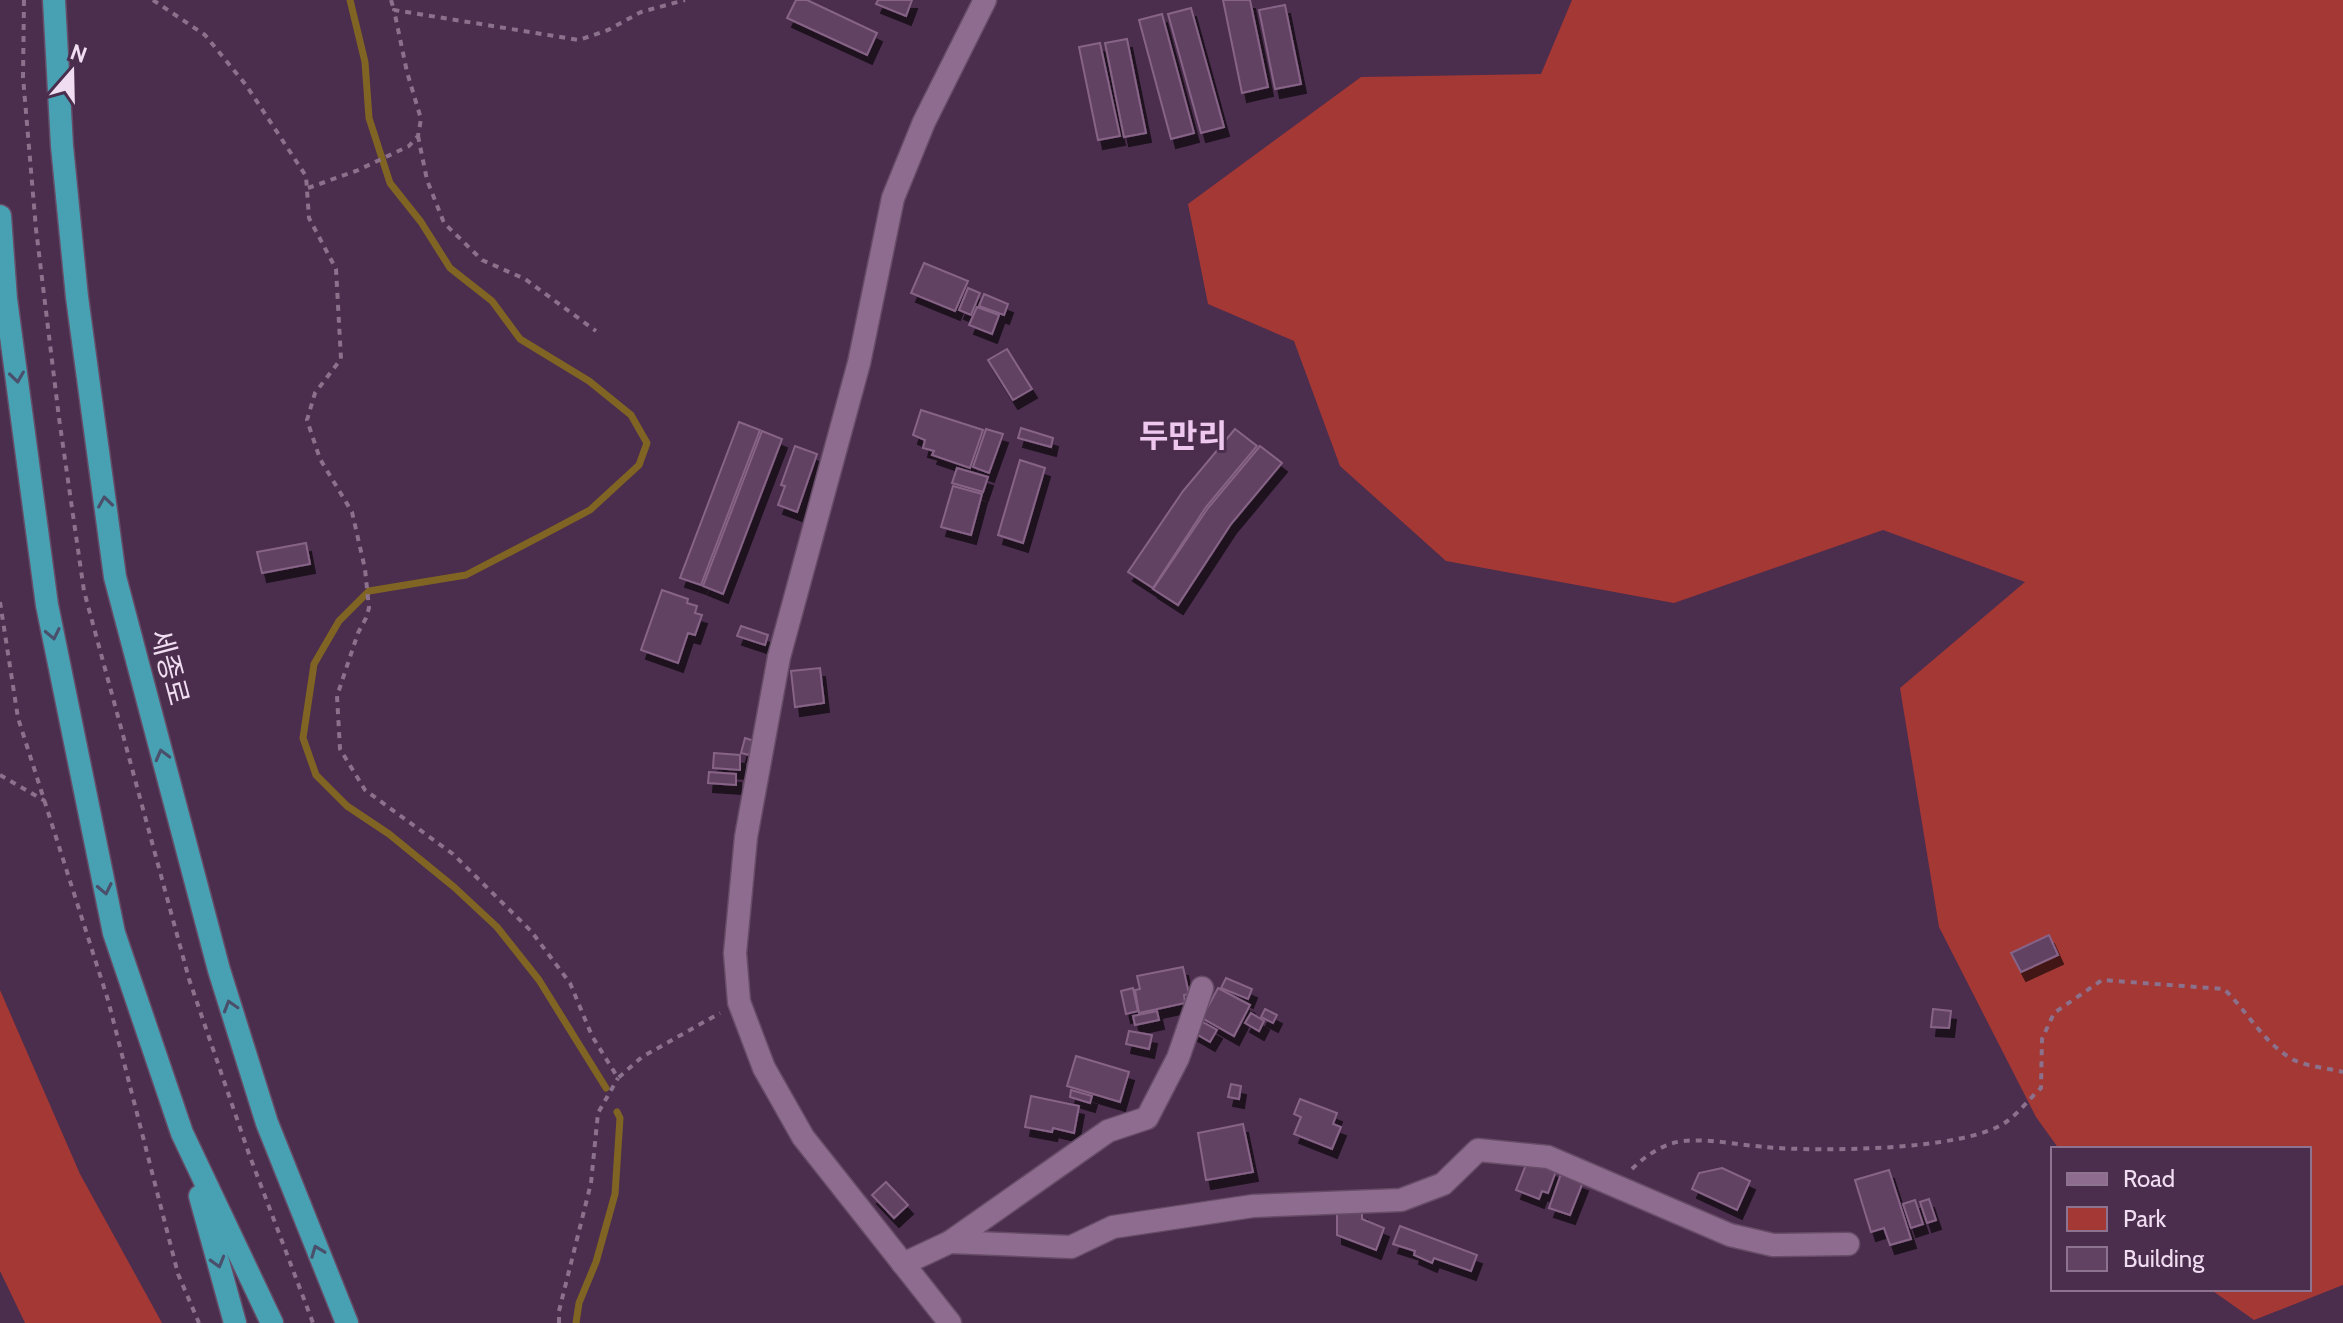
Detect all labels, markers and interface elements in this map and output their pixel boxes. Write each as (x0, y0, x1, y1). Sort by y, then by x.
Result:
north arrow (32, 32, 112, 112)
text: N (67, 38, 91, 69)
one-way arrow (8, 370, 25, 383)
district label: 두만리 (1139, 416, 1227, 455)
one-way arrow (96, 495, 113, 508)
street label: 세종로 (144, 625, 196, 709)
one-way arrow (44, 627, 61, 641)
one-way arrow (155, 749, 171, 763)
one-way arrow (96, 881, 113, 895)
one-way arrow (223, 1000, 239, 1013)
legend (2051, 1147, 2311, 1291)
text: Road (2123, 1164, 2175, 1193)
text: Park (2123, 1204, 2166, 1233)
text: Building (2123, 1244, 2205, 1273)
one-way arrow (310, 1245, 327, 1259)
one-way arrow (209, 1255, 226, 1269)

